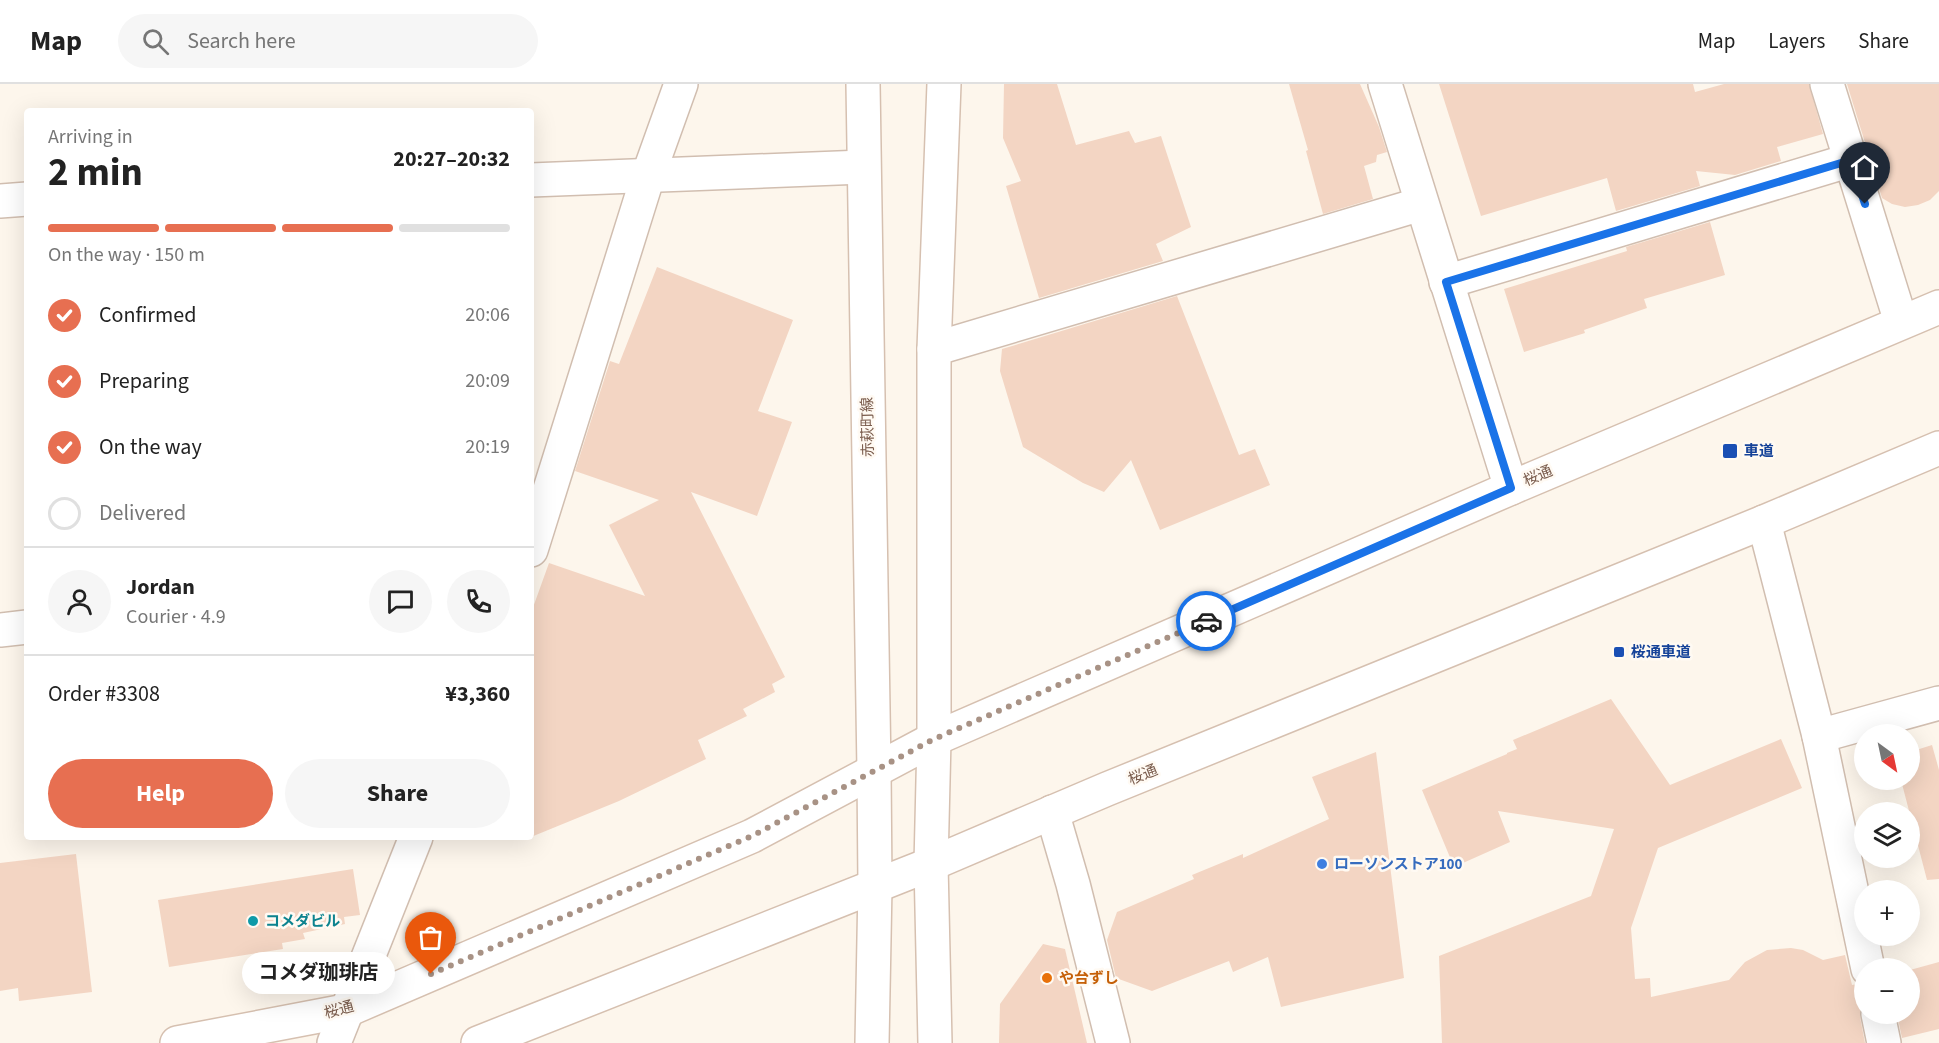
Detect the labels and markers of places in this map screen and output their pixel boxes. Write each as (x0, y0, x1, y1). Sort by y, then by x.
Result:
pin (1839, 142, 1890, 204)
place label: 車道 (1744, 441, 1774, 462)
marker: 車道 (1721, 442, 1739, 460)
place label: 桜通車道 (1631, 642, 1691, 663)
marker: 桜通車道 (1612, 645, 1626, 659)
place label: ローソンストア100 (1334, 854, 1463, 875)
marker: ローソンストア100 (1315, 857, 1329, 871)
place label: コメダビル (265, 911, 340, 932)
pin (405, 912, 456, 974)
marker: コメダビル (246, 914, 260, 928)
callout: コメダ珈琲店 (242, 953, 395, 995)
place label: や台ずし (1059, 968, 1119, 989)
marker: や台ずし (1040, 971, 1054, 985)

